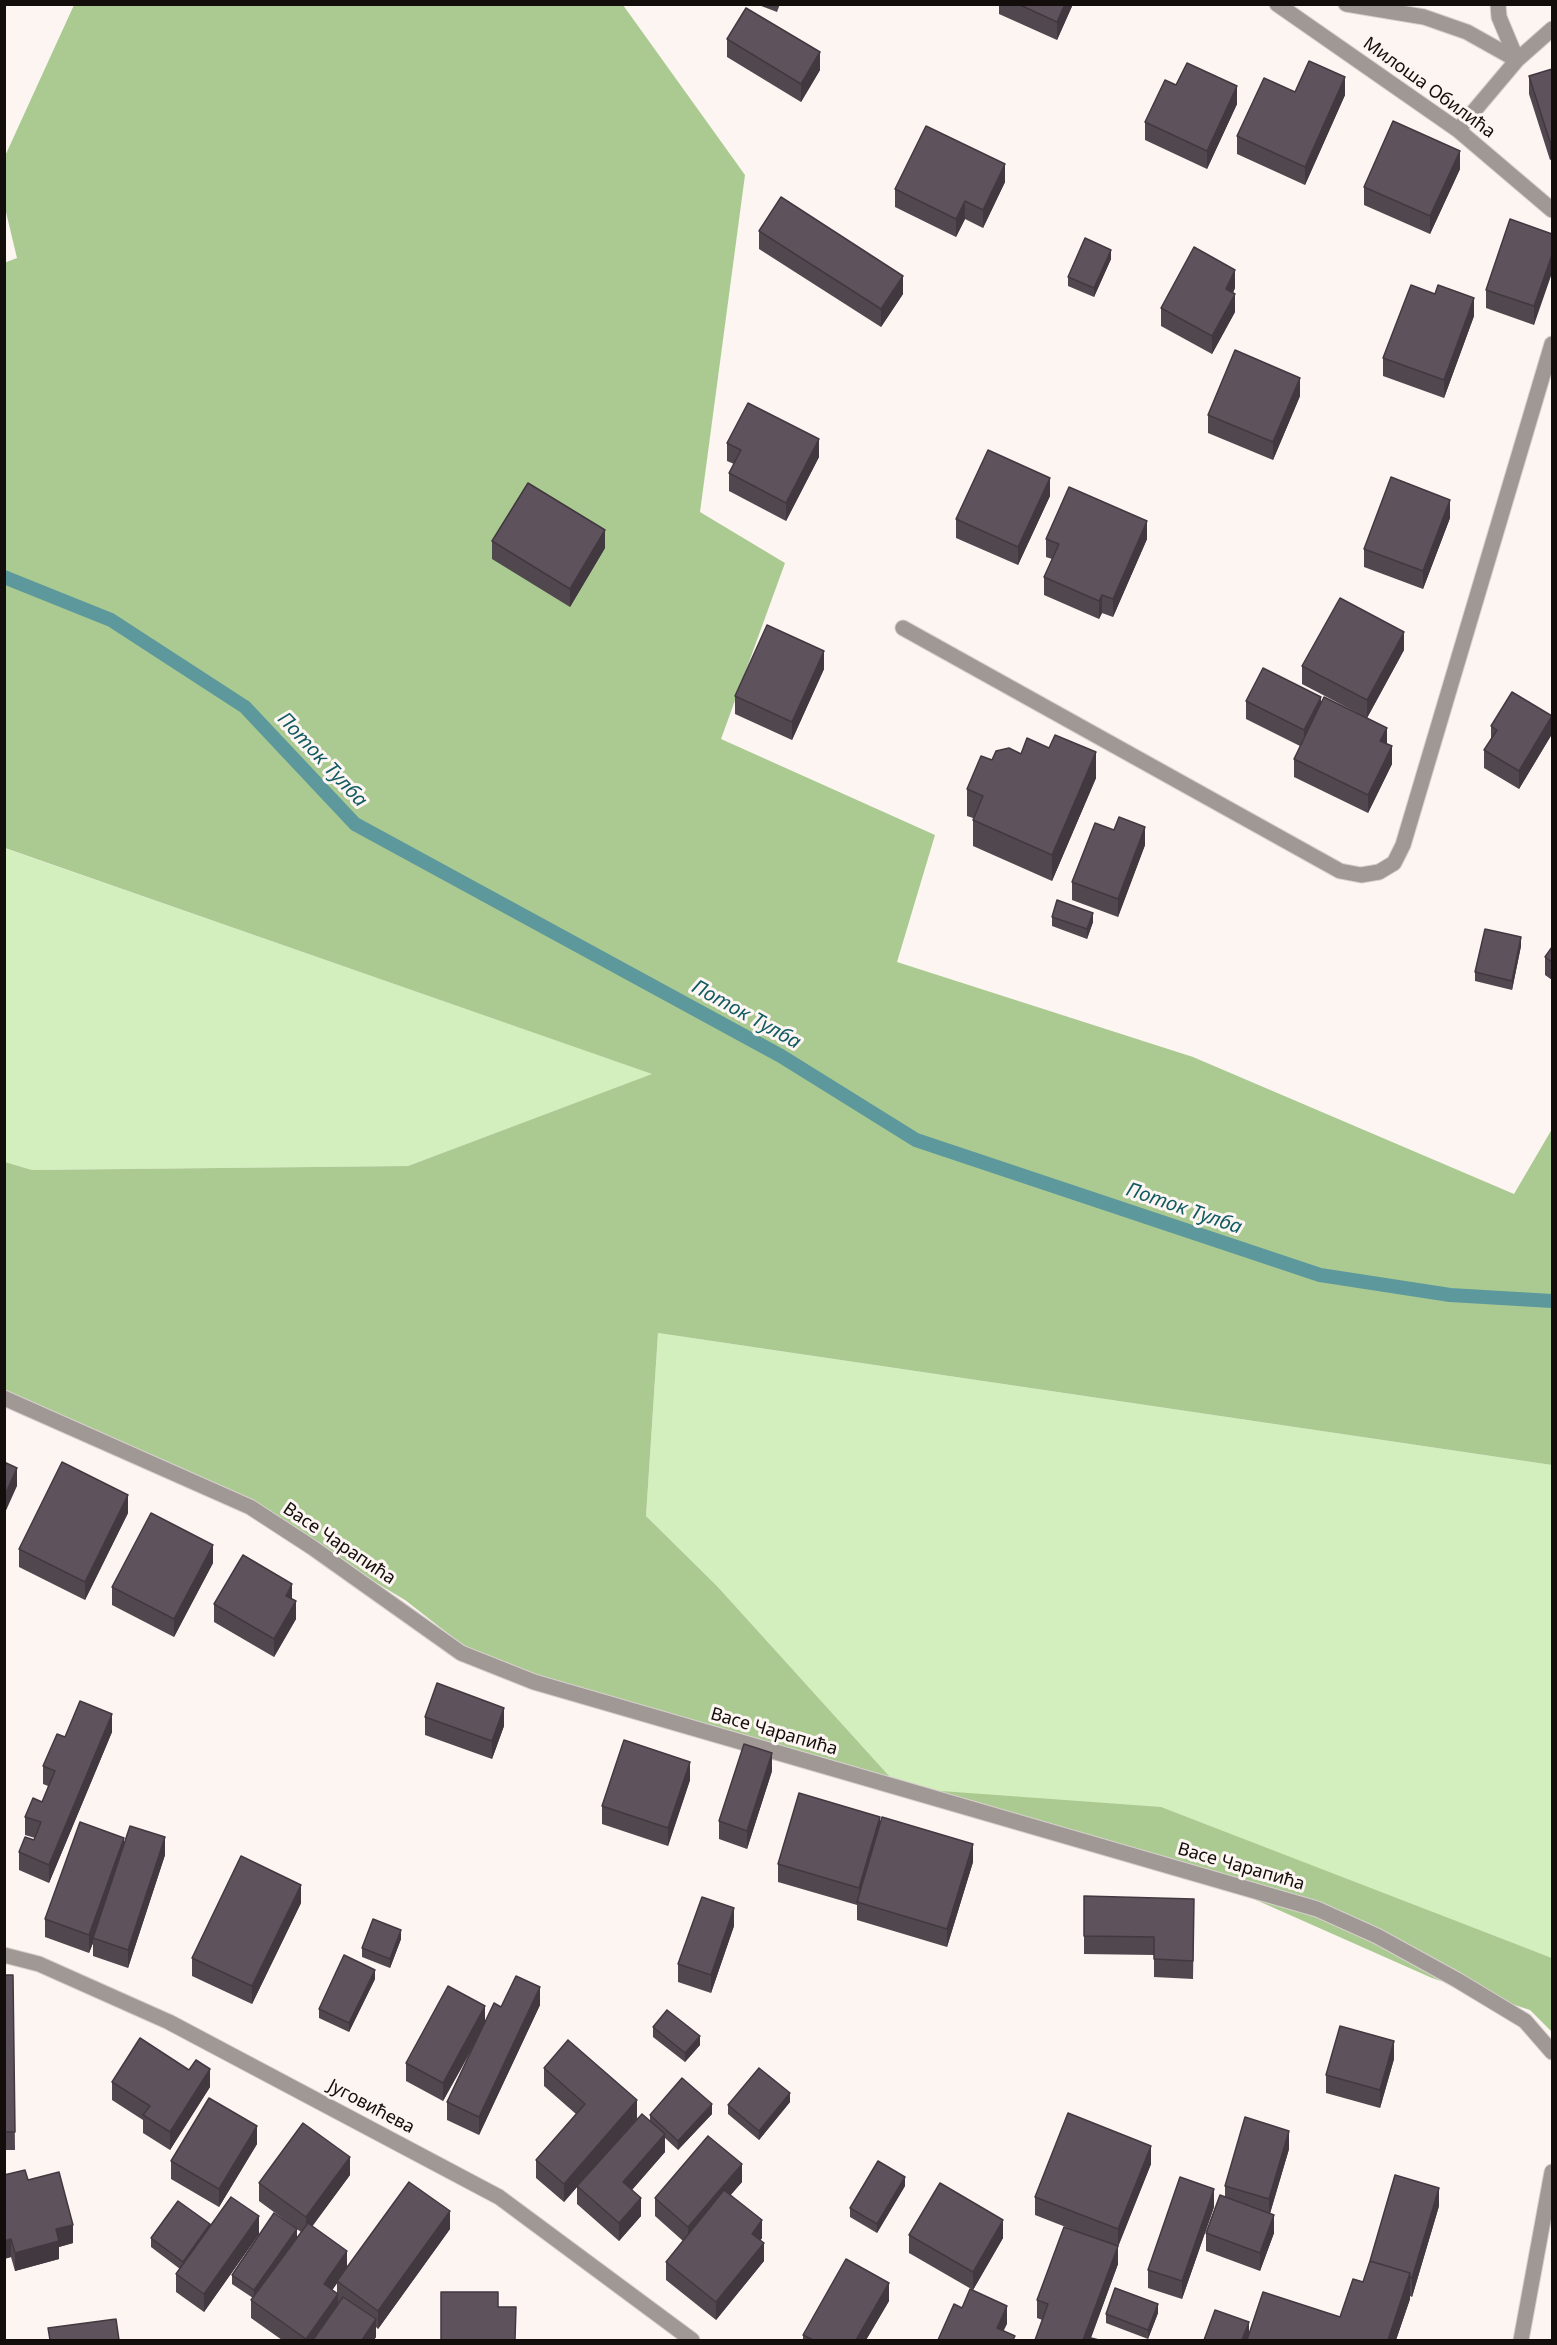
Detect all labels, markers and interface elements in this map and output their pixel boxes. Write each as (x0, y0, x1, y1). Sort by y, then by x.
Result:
street label: Милоша Обилића (1359, 33, 1499, 143)
water label: Поток Тулба (272, 708, 372, 812)
water label: Поток Тулба (687, 975, 805, 1055)
water label: Поток Тулба (1123, 1178, 1245, 1240)
street label: Васе Чарапића (279, 1498, 399, 1590)
street label: Васе Чарапића (708, 1704, 840, 1760)
street label: Васе Чарапића (1175, 1839, 1307, 1895)
street label: Југовићева (324, 2075, 418, 2139)

